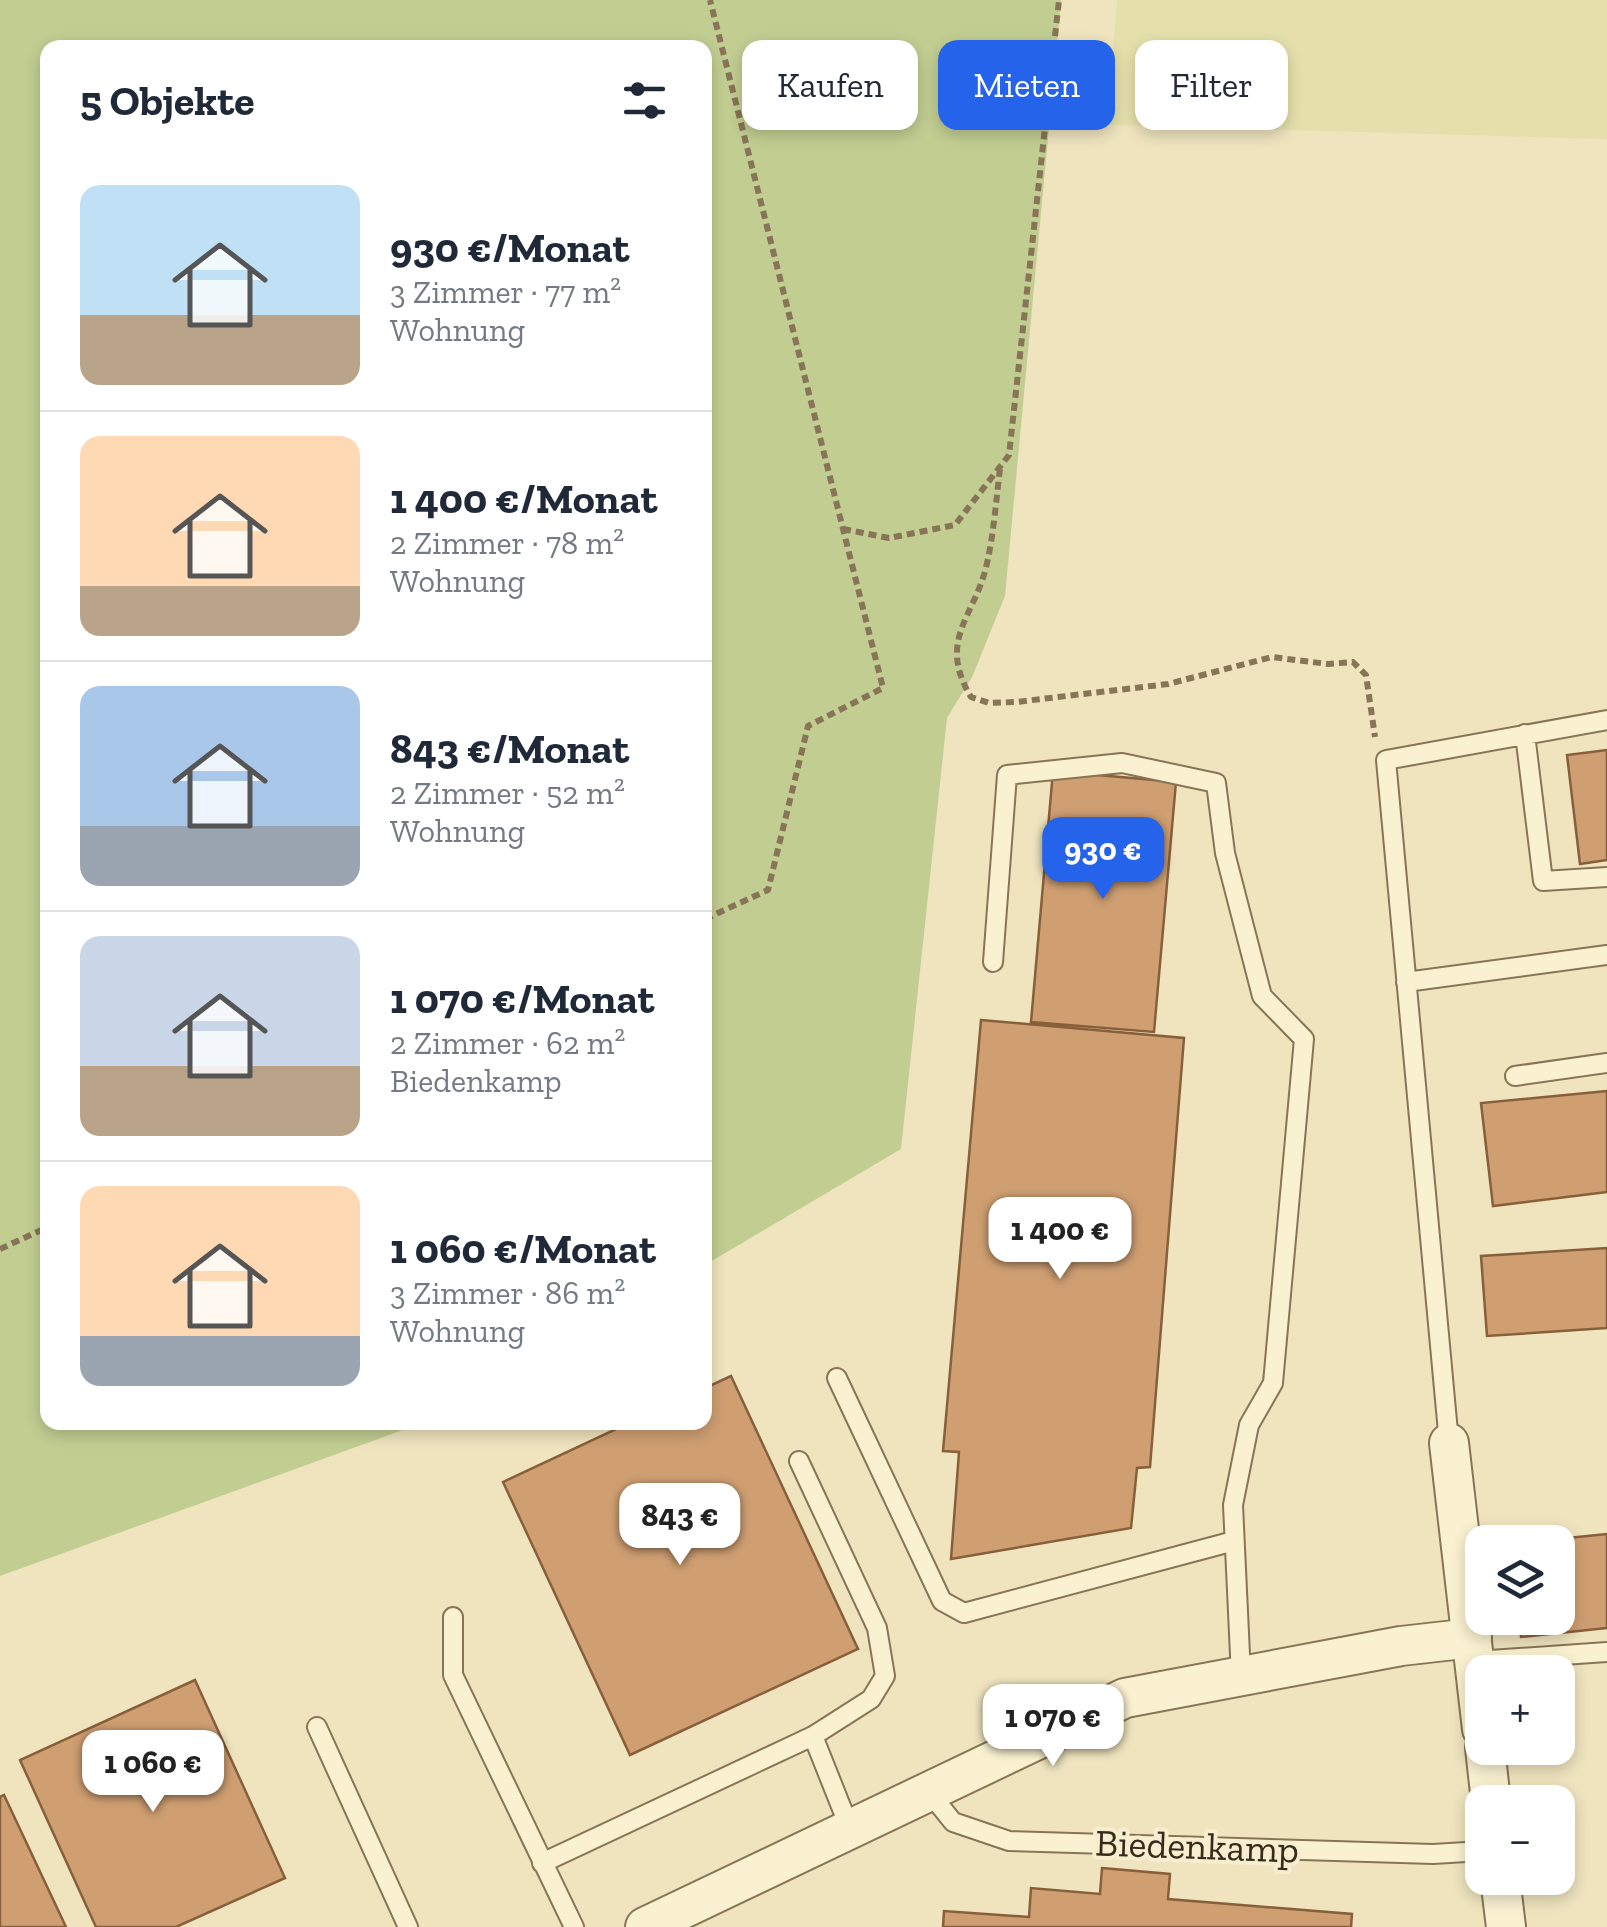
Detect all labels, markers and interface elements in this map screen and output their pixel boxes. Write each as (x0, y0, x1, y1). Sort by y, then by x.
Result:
chip: Kaufen (742, 40, 918, 130)
chip: Mieten (938, 40, 1115, 130)
chip: Filter (1135, 40, 1288, 130)
icon: filters (617, 73, 672, 128)
text: 5 Objekte (80, 75, 254, 126)
text: 930 €/Monat (390, 222, 629, 273)
icon: home (160, 225, 280, 345)
text: 3 Zimmer · 77 m² (390, 273, 621, 311)
text: Wohnung (390, 311, 525, 349)
text: 1 400 €/Monat (390, 473, 658, 524)
icon: home (160, 476, 280, 596)
text: 2 Zimmer · 78 m² (390, 524, 624, 562)
text: Wohnung (390, 562, 525, 600)
text: 843 €/Monat (390, 723, 629, 774)
icon: home (160, 726, 280, 846)
text: 2 Zimmer · 52 m² (390, 774, 625, 812)
text: Wohnung (390, 812, 525, 850)
pin: 930 € (1033, 817, 1173, 902)
text: 930 € (1064, 830, 1142, 868)
text: 1 070 €/Monat (390, 973, 654, 1024)
icon: home (160, 976, 280, 1096)
text: 2 Zimmer · 62 m² (390, 1024, 625, 1062)
text: Biedenkamp (390, 1062, 562, 1100)
pin: 1 400 € (968, 1197, 1152, 1282)
text: 1 400 € (1011, 1210, 1109, 1248)
text: 1 060 €/Monat (390, 1223, 656, 1274)
icon: home (160, 1226, 280, 1346)
text: 3 Zimmer · 86 m² (390, 1274, 625, 1312)
text: Wohnung (390, 1312, 525, 1350)
pin: 843 € (610, 1483, 750, 1568)
text: 843 € (641, 1496, 719, 1534)
map controls (1465, 1525, 1575, 1895)
button: layers (1465, 1525, 1575, 1635)
button: + (1465, 1655, 1575, 1765)
pin: 1 070 € (961, 1684, 1145, 1769)
text: 1 070 € (1005, 1697, 1101, 1735)
pin: 1 060 € (61, 1730, 245, 1815)
text: 1 060 € (104, 1743, 202, 1781)
button: − (1465, 1785, 1575, 1895)
street label: Biedenkamp (1094, 1819, 1300, 1873)

